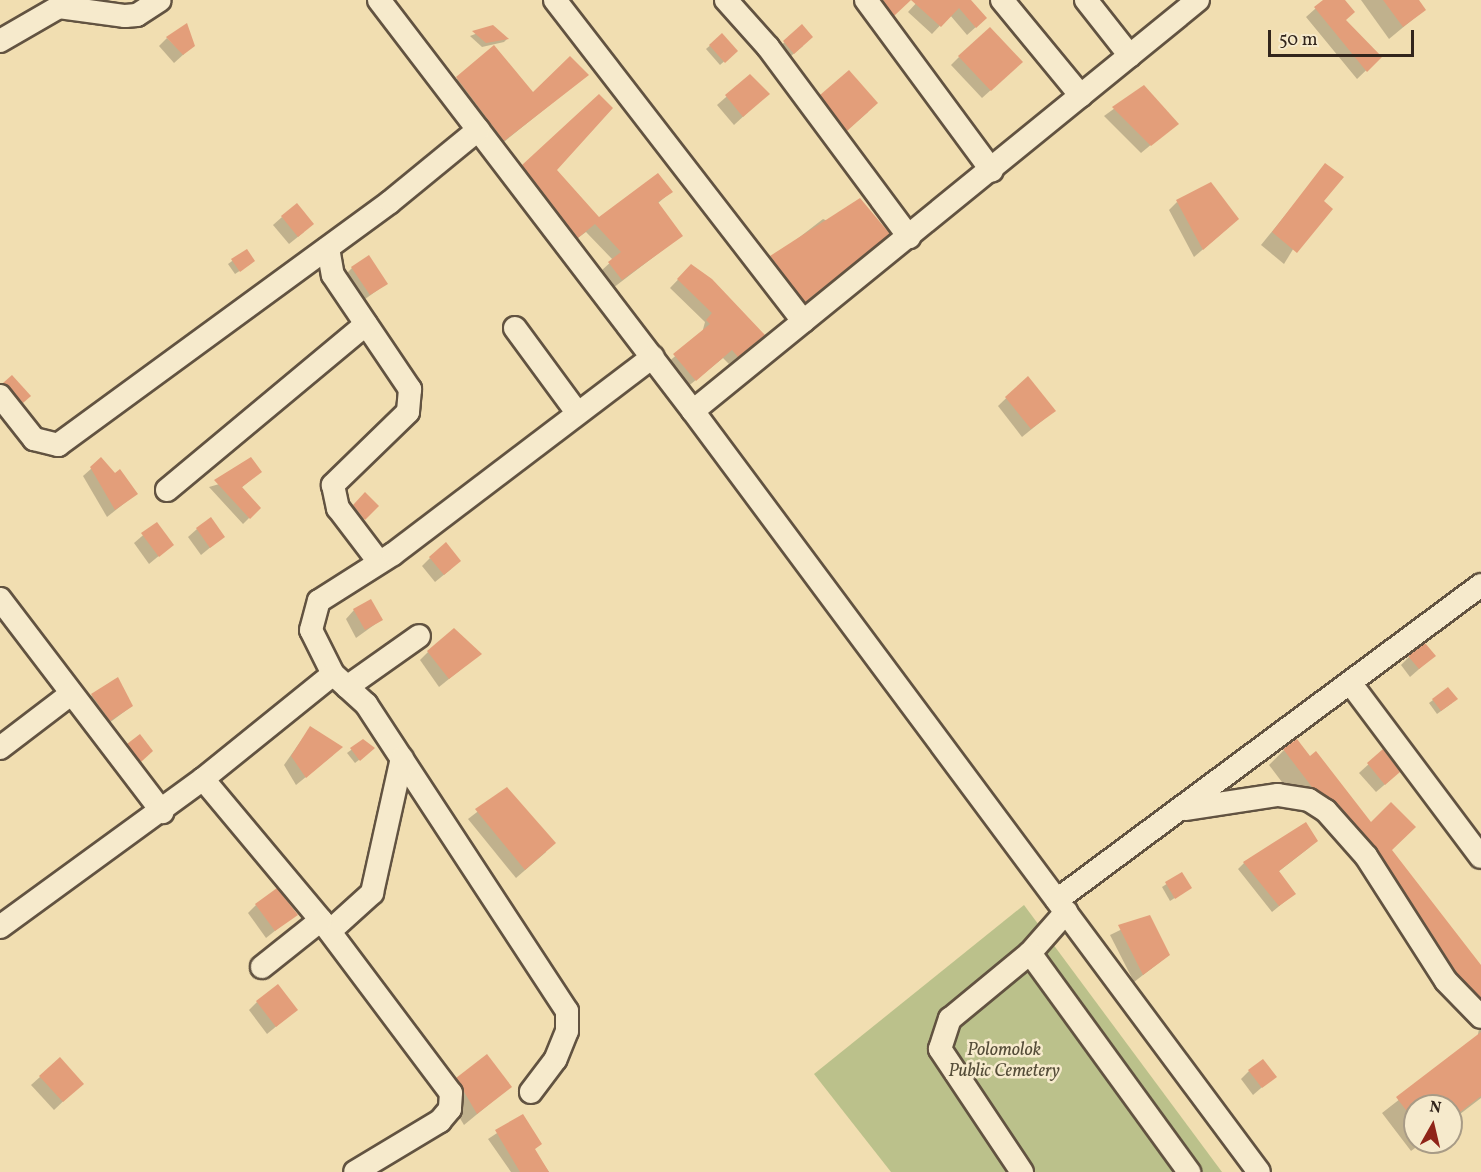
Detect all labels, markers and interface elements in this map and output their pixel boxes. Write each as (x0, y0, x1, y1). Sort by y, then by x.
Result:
scale bar (1271, 18, 1416, 56)
text: 50 m (1279, 28, 1318, 53)
park label: Polomolok Public Cemetery (948, 1041, 1060, 1084)
north arrow (1403, 1094, 1463, 1154)
text: N (1428, 1096, 1443, 1120)

